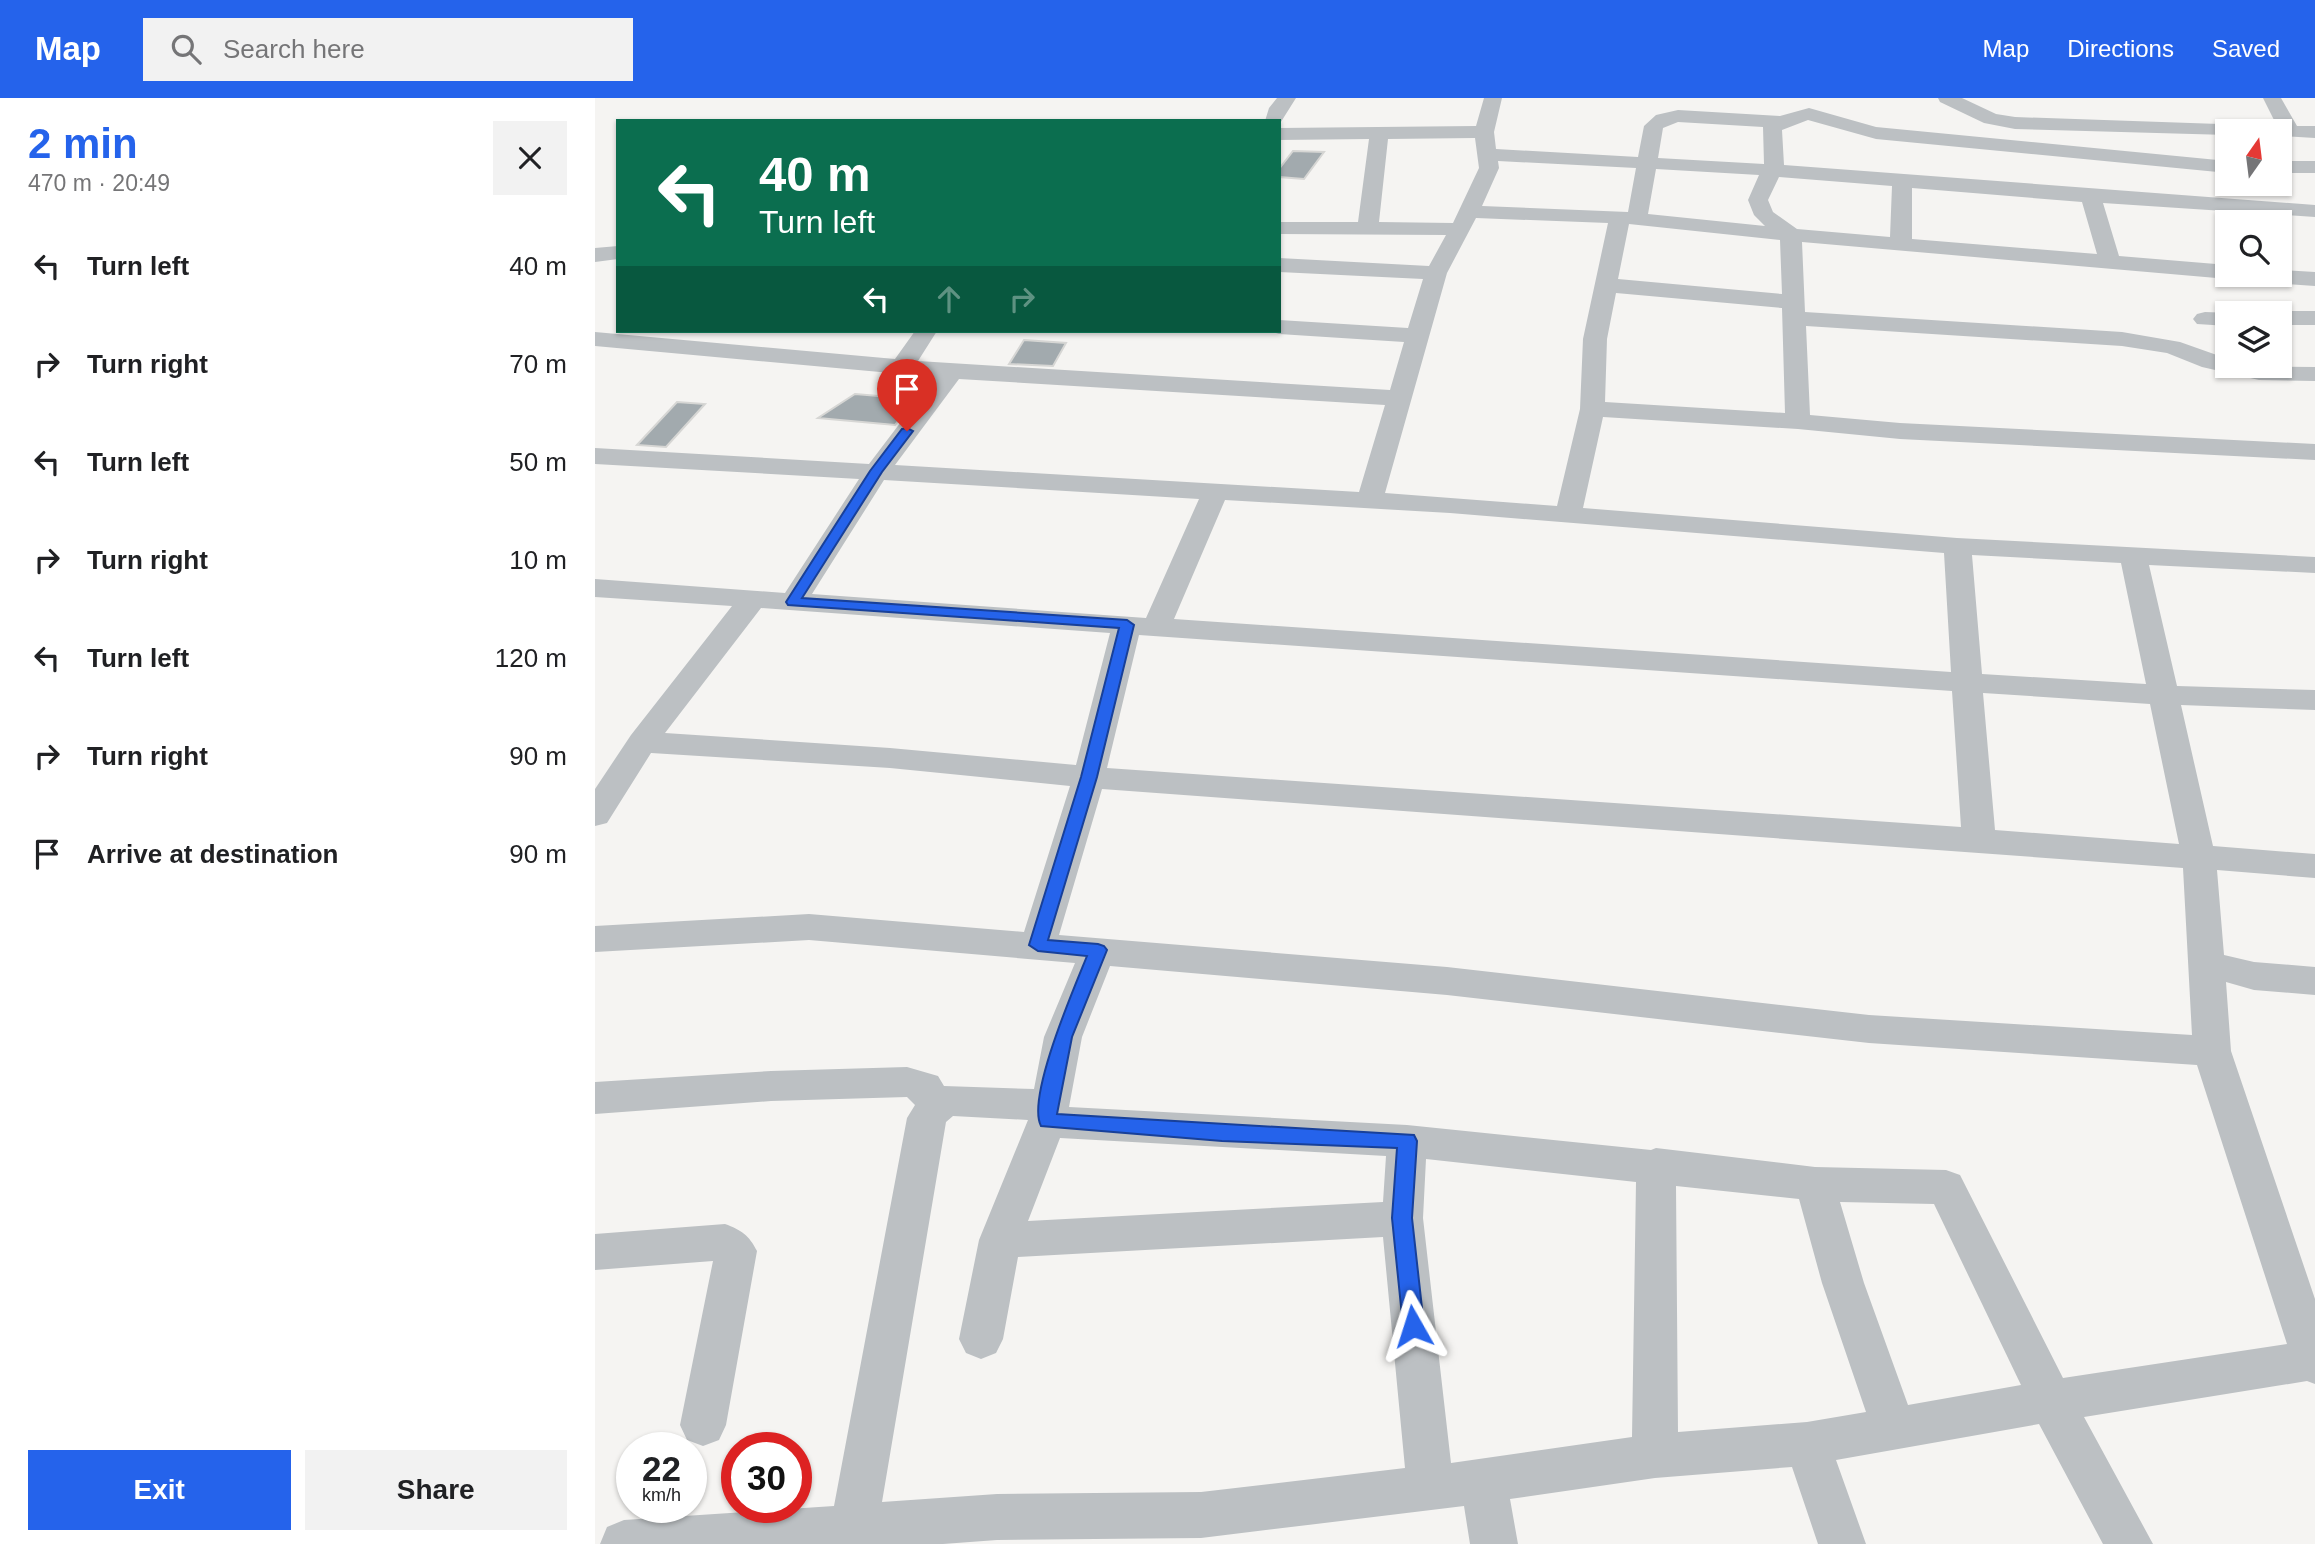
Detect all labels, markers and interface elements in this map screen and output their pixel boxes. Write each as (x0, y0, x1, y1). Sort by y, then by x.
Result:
search box (143, 18, 633, 81)
text: Map (35, 30, 101, 67)
icon: search (167, 30, 205, 68)
text: Search here (223, 34, 365, 64)
text: Map (1983, 35, 2029, 62)
text: Directions (2067, 35, 2174, 62)
text: Saved (2212, 35, 2280, 62)
north arrow (2215, 119, 2293, 196)
map controls (2215, 119, 2292, 378)
text: 2 min (28, 120, 138, 167)
button: close (493, 121, 567, 195)
icon: left (644, 147, 735, 238)
text: 40 m (759, 147, 871, 201)
text: 470 m · 20:49 (28, 170, 170, 196)
text: Turn left (759, 204, 875, 240)
button: search (2215, 210, 2292, 287)
icon: left (28, 247, 66, 285)
text: Turn left (87, 251, 189, 281)
text: 40 m (509, 251, 567, 281)
icon: left (857, 280, 895, 318)
icon: ahead (930, 280, 968, 318)
icon: right (1003, 280, 1041, 318)
button: layers (2215, 301, 2292, 378)
icon: right (28, 345, 66, 383)
text: Turn right (87, 349, 208, 379)
text: 70 m (509, 349, 567, 379)
pin (877, 359, 937, 431)
icon: arrive (888, 370, 926, 408)
icon: left (28, 443, 66, 481)
text: Turn left (87, 447, 189, 477)
text: 50 m (509, 447, 567, 477)
icon: right (28, 541, 66, 579)
text: Turn right (87, 545, 208, 575)
text: 10 m (509, 545, 567, 575)
icon: left (28, 639, 66, 677)
text: Turn left (87, 643, 189, 673)
text: 120 m (495, 643, 567, 673)
icon: right (28, 737, 66, 775)
text: Turn right (87, 741, 208, 771)
text: 90 m (509, 741, 567, 771)
icon: arrive (28, 835, 66, 873)
text: Arrive at destination (87, 839, 338, 869)
text: 90 m (509, 839, 567, 869)
position arrow (1376, 1289, 1450, 1363)
speed limit sign: 30 (721, 1432, 812, 1523)
text: 22 (642, 1449, 681, 1488)
button: Exit (28, 1450, 291, 1530)
button: Share (305, 1450, 567, 1530)
text: km/h (642, 1485, 681, 1505)

